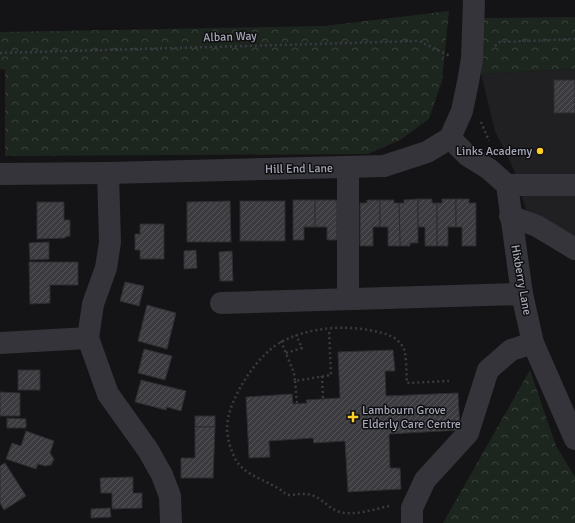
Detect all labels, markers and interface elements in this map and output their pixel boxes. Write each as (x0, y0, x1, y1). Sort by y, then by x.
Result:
street label: Alban Way (203, 29, 257, 45)
place label: Links Academy (456, 144, 532, 159)
marker: Links Academy (535, 146, 545, 156)
street label: Hill End Lane (265, 161, 333, 177)
street label: Hixberry Lane (507, 244, 535, 316)
place label: Lambourn Grove Elderly Care Centre (362, 403, 461, 432)
marker: Lambourn Grove Elderly Care Centre (347, 411, 359, 423)

